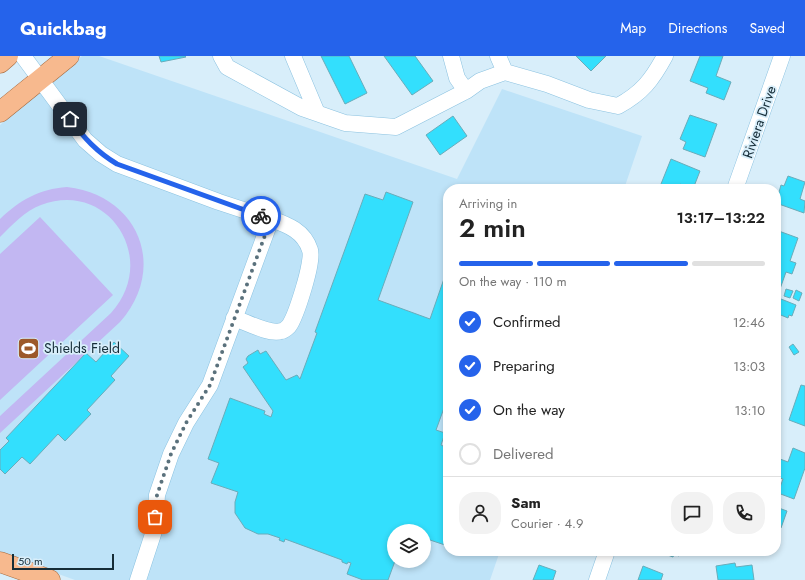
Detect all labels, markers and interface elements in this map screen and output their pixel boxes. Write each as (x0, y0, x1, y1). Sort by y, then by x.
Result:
text: Quickbag (20, 15, 106, 42)
text: Map (620, 18, 646, 38)
text: Directions (668, 18, 728, 38)
text: Saved (750, 18, 785, 38)
street label: Riviera Drive (737, 83, 781, 161)
pin (53, 102, 87, 136)
icon: home (59, 108, 81, 130)
text: Arriving in (459, 194, 517, 213)
courier (241, 196, 281, 236)
icon: bike (250, 205, 272, 227)
text: 13:17–13:22 (676, 207, 765, 229)
text: 2 min (459, 209, 526, 247)
text: On the way · 110 m (459, 272, 567, 291)
icon: check (459, 311, 481, 333)
text: Confirmed (493, 311, 561, 333)
text: 12:46 (733, 313, 765, 332)
sports icon: Shields Field (15, 335, 41, 361)
place label: Shields Field (44, 338, 120, 358)
icon: check (459, 355, 481, 377)
text: Preparing (493, 355, 555, 377)
text: 13:03 (733, 357, 765, 376)
icon: check (459, 399, 481, 421)
text: On the way (493, 399, 565, 421)
text: 13:10 (735, 401, 765, 420)
text: Delivered (493, 443, 554, 465)
button: person (459, 492, 501, 534)
text: Sam (511, 492, 541, 514)
button: chat (671, 492, 713, 534)
button: phone (723, 492, 765, 534)
pin (138, 500, 172, 534)
icon: bag (144, 506, 166, 528)
text: Courier · 4.9 (511, 514, 584, 533)
map controls (387, 524, 431, 568)
button: layers (387, 524, 431, 568)
scale bar (12, 552, 114, 571)
text: 50 m (18, 553, 43, 569)

